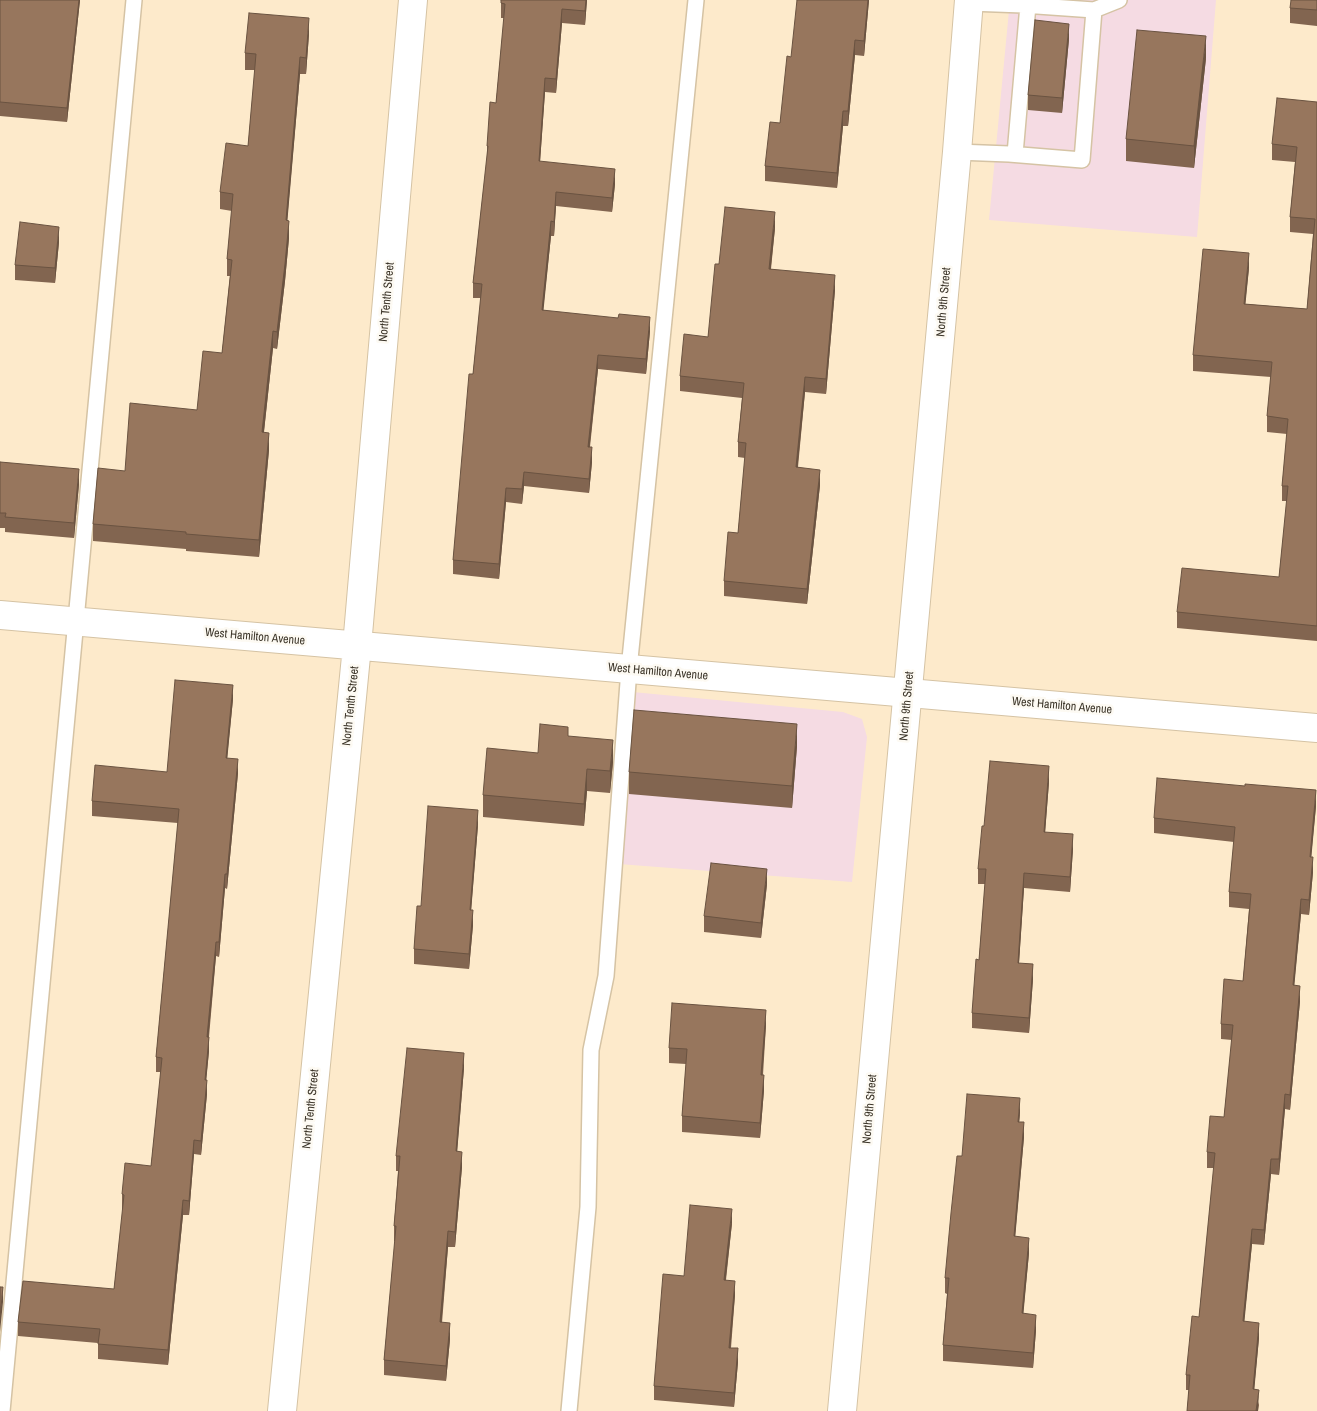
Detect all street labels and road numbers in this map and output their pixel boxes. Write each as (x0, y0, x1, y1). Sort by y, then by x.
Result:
street label: North Tenth Street (376, 262, 398, 342)
street label: North 9th Street (934, 267, 954, 337)
street label: West Hamilton Avenue (204, 625, 306, 649)
street label: West Hamilton Avenue (607, 660, 709, 684)
street label: North Tenth Street (340, 666, 362, 746)
street label: North 9th Street (897, 671, 917, 741)
street label: West Hamilton Avenue (1011, 694, 1113, 718)
street label: North Tenth Street (300, 1069, 322, 1149)
street label: North 9th Street (860, 1074, 880, 1144)

